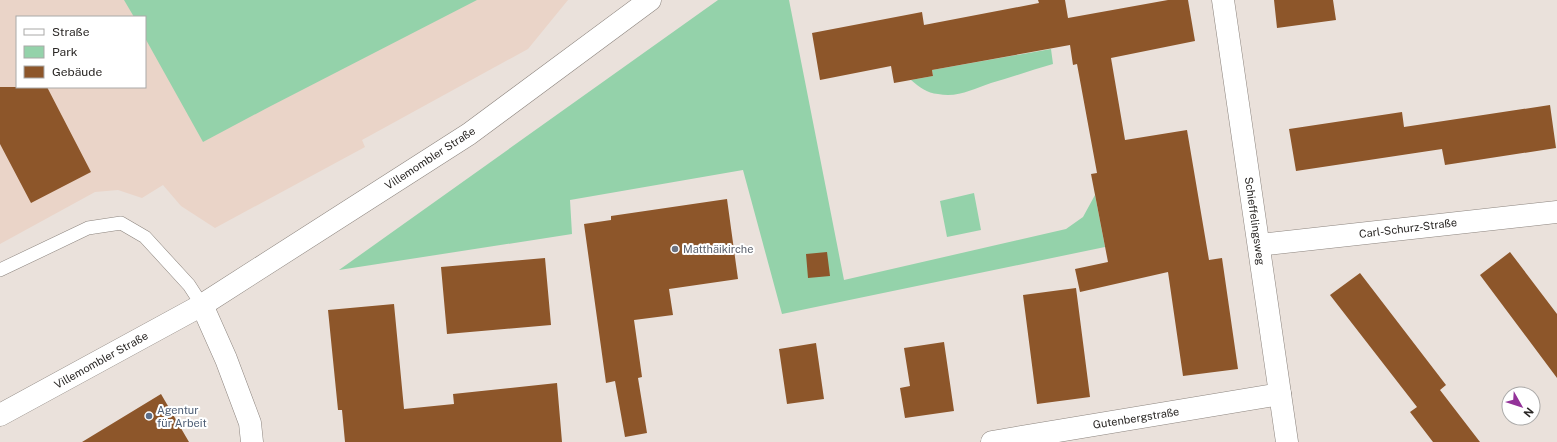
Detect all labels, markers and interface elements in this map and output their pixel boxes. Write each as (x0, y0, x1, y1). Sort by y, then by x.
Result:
legend (16, 16, 146, 88)
text: Straße (52, 25, 90, 39)
text: Park (52, 45, 78, 59)
text: Gebäude (52, 65, 102, 79)
street label: Villemombler Straße (383, 124, 477, 192)
street label: Schieffelingsweg (1243, 176, 1267, 266)
street label: Carl-Schurz-Straße (1358, 216, 1458, 240)
place label: Matthäikirche (683, 243, 753, 255)
marker: Matthäikirche (670, 244, 680, 254)
street label: Villemombler Straße (52, 329, 150, 391)
north arrow (1501, 386, 1541, 426)
place label: Agentur für Arbeit (157, 404, 207, 429)
street label: Gutenbergstraße (1092, 405, 1180, 431)
text: N (1521, 405, 1536, 419)
marker: Agentur für Arbeit (144, 411, 154, 421)

